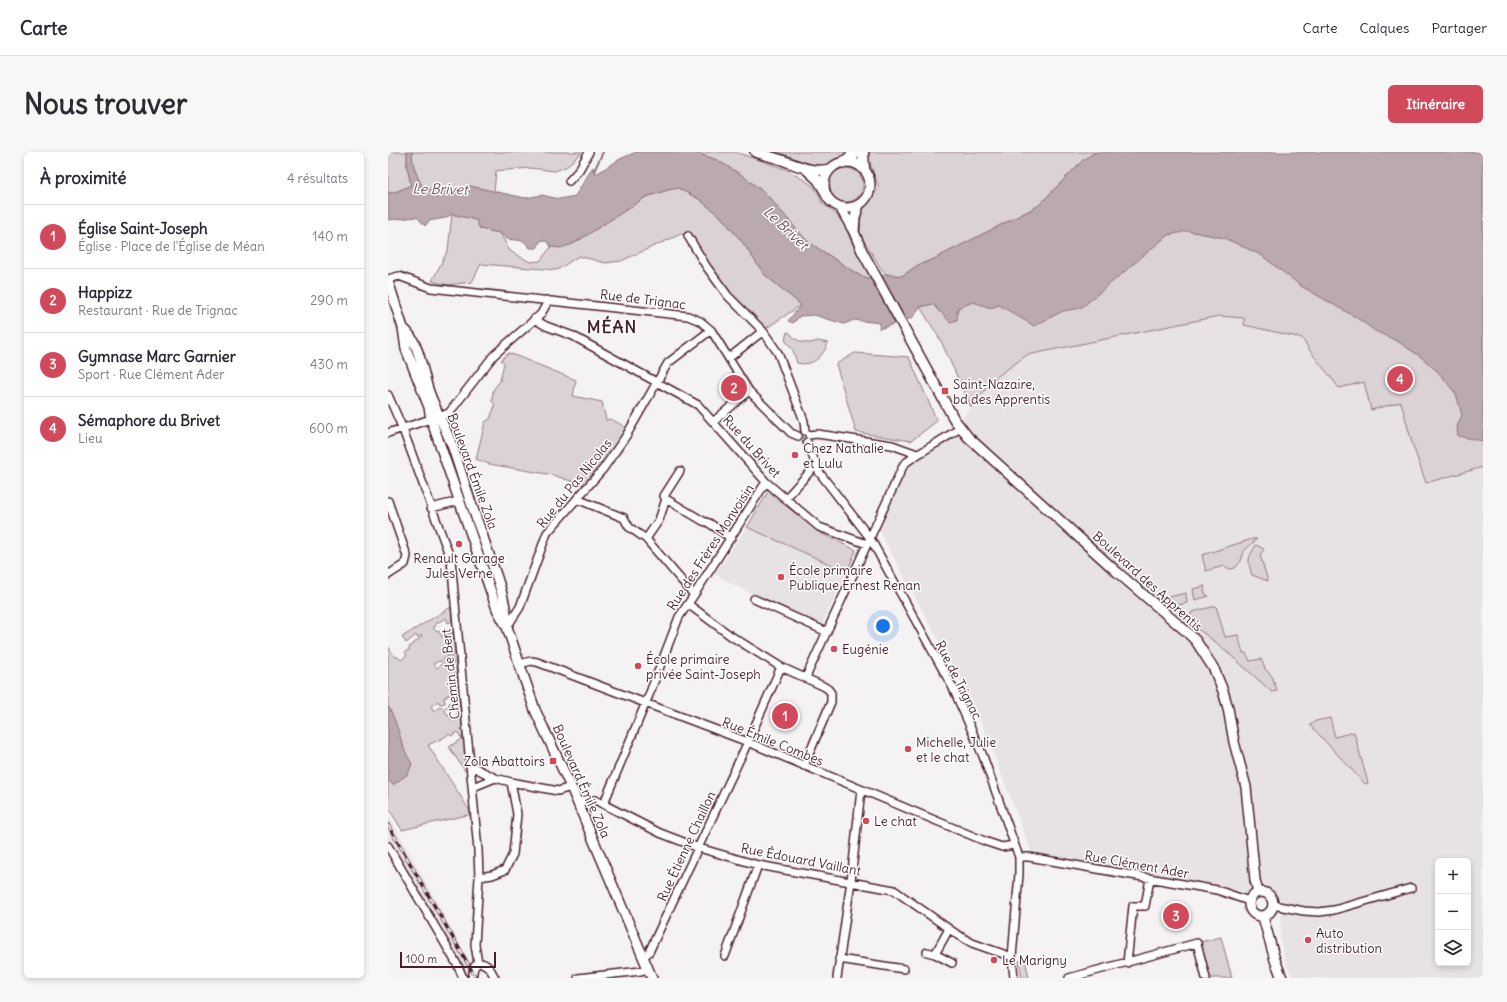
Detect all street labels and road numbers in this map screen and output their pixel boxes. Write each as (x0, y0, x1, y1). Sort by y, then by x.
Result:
street label: Rue de Trignac (599, 286, 687, 313)
street label: Boulevard Émile Zola (444, 410, 502, 532)
street label: Rue du Brivet (719, 411, 785, 482)
street label: Rue du Pas Nicolas (533, 435, 616, 531)
street label: Rue des Frères Monvoisin (663, 481, 758, 614)
street label: Boulevard des Apprentis (1089, 527, 1206, 635)
street label: Chemin de Bert (437, 627, 464, 720)
street label: Rue de Trignac (931, 638, 986, 723)
street label: Rue Émile Combes (720, 712, 826, 770)
street label: Boulevard Émile Zola (549, 721, 615, 841)
street label: Rue Étienne Chaillon (653, 787, 720, 904)
street label: Rue Édouard Vaillant (739, 839, 863, 880)
street label: Rue Clément Ader (1083, 847, 1191, 882)

